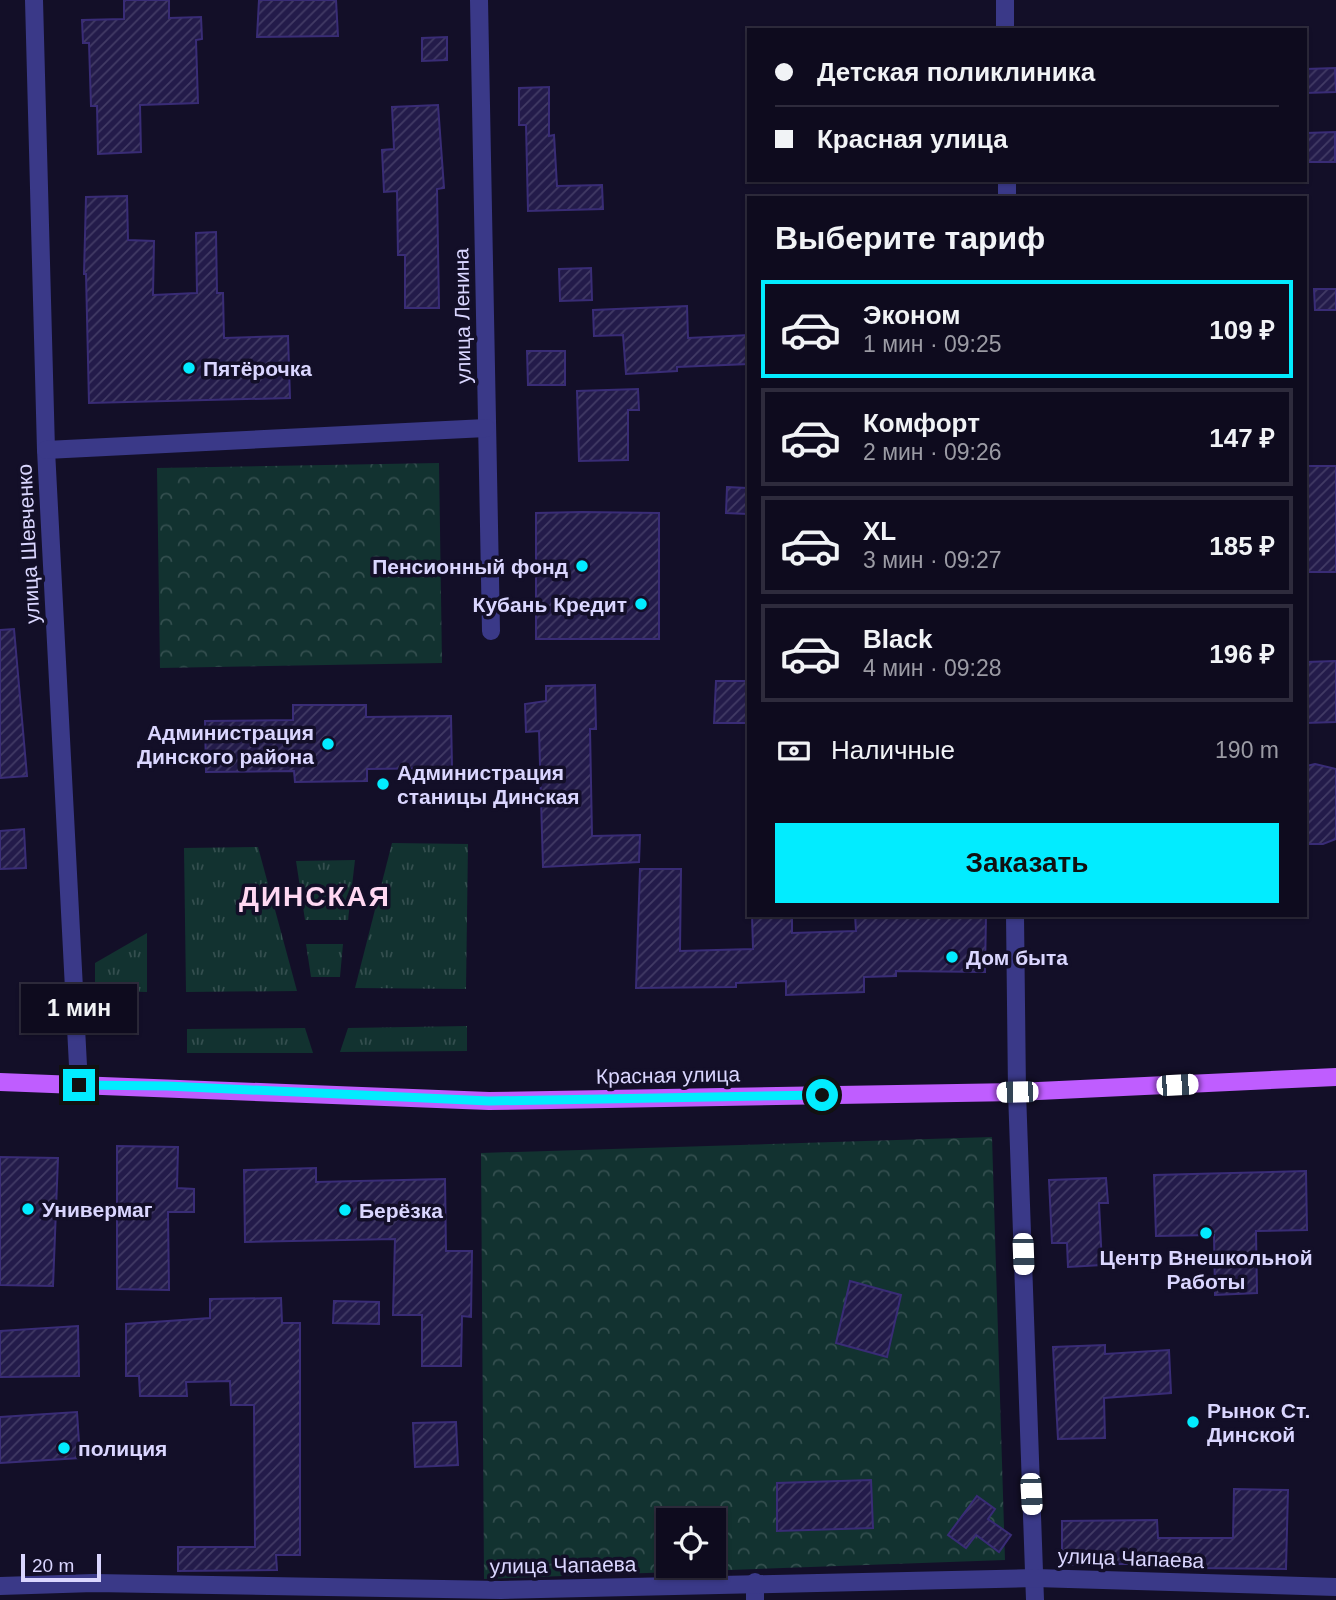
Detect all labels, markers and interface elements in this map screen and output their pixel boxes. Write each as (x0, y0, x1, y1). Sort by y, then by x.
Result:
text: Детская поликлиника (817, 57, 1095, 87)
text: Красная улица (817, 124, 1008, 154)
text: Выберите тариф (775, 220, 1045, 256)
street label: улица Ленина (449, 248, 475, 384)
icon: car (779, 298, 842, 361)
text: Эконом (863, 300, 961, 330)
text: 109 ₽ (1209, 315, 1275, 345)
text: 1 мин · 09:25 (863, 331, 1002, 357)
place label: Пятёрочка (203, 357, 312, 380)
marker: Пятёрочка (181, 360, 197, 376)
icon: car (779, 406, 842, 469)
text: Комфорт (863, 408, 980, 438)
text: 147 ₽ (1209, 423, 1275, 453)
text: 2 мин · 09:26 (863, 439, 1002, 465)
street label: улица Шевченко (12, 463, 44, 625)
icon: car (779, 514, 842, 577)
text: XL (863, 516, 896, 546)
text: 185 ₽ (1209, 531, 1275, 561)
text: 3 мин · 09:27 (863, 547, 1002, 573)
place label: Пенсионный фонд (372, 555, 568, 578)
marker: Пенсионный фонд (574, 558, 590, 574)
place label: Кубань Кредит (473, 593, 627, 616)
marker: Кубань Кредит (633, 596, 649, 612)
icon: car (779, 622, 842, 685)
text: Black (863, 624, 932, 654)
text: 196 ₽ (1209, 639, 1275, 669)
text: 4 мин · 09:28 (863, 655, 1002, 681)
place label: Администрация Динского района (137, 721, 314, 768)
icon: cash (775, 732, 813, 770)
text: Наличные (831, 735, 955, 765)
marker: Администрация Динского района (320, 736, 336, 752)
text: 190 m (1215, 737, 1279, 763)
place label: Администрация станицы Динская (397, 761, 580, 808)
marker: Администрация станицы Динская (375, 776, 391, 792)
button: Заказать (775, 823, 1279, 903)
district label: ДИНСКАЯ (239, 881, 391, 912)
place label: Дом быта (966, 946, 1068, 969)
marker: Дом быта (944, 949, 960, 965)
callout: 1 мин (21, 984, 137, 1032)
text: 1 мин (47, 995, 111, 1021)
street label: Красная улица (596, 1062, 741, 1088)
route end (63, 1069, 95, 1101)
car (1156, 1073, 1199, 1097)
route start (806, 1079, 838, 1111)
car (996, 1081, 1039, 1103)
place label: Универмаг (42, 1198, 153, 1221)
place label: Берёзка (359, 1199, 443, 1222)
marker: Универмаг (20, 1201, 36, 1217)
marker: Берёзка (337, 1202, 353, 1218)
marker: Центр Внешкольной Работы (1198, 1225, 1214, 1241)
car (1012, 1233, 1035, 1275)
place label: Центр Внешкольной Работы (1099, 1246, 1313, 1293)
place label: Рынок Ст. Динской (1207, 1399, 1310, 1446)
marker: Рынок Ст. Динской (1185, 1414, 1201, 1430)
place label: полиция (78, 1437, 167, 1460)
marker: полиция (56, 1440, 72, 1456)
car (1020, 1472, 1043, 1516)
map controls (656, 1508, 726, 1578)
button: locate (656, 1508, 726, 1578)
street label: улица Чапаева (1057, 1544, 1205, 1572)
scale bar (21, 1551, 102, 1583)
street label: улица Чапаева (490, 1552, 637, 1578)
text: 20 m (32, 1555, 74, 1576)

